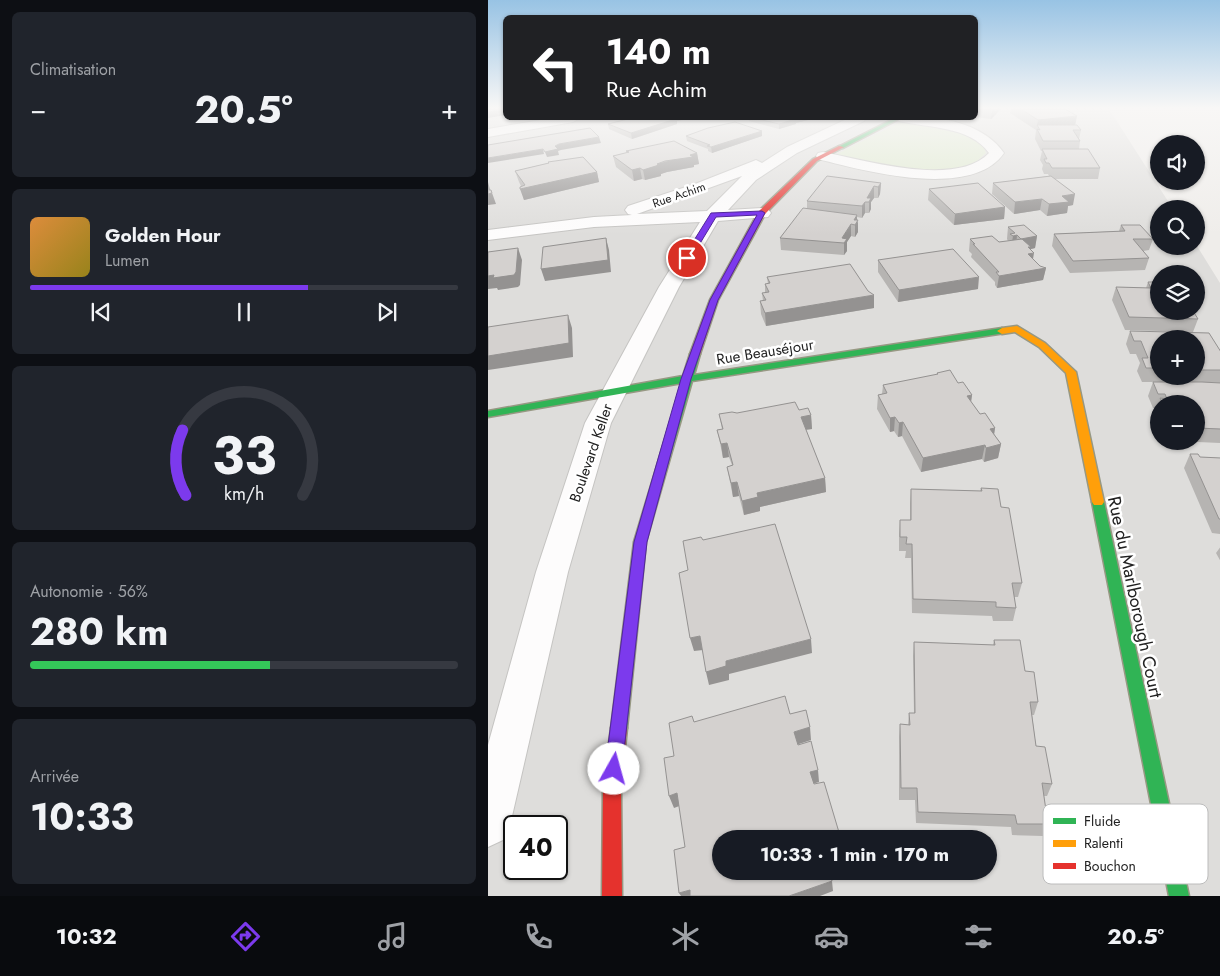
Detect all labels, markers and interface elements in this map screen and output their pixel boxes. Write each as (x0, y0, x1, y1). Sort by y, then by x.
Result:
text: 140 m (606, 27, 711, 77)
icon: left (523, 35, 588, 100)
text: Climatisation (30, 58, 116, 81)
text: Rue Achim (606, 73, 707, 105)
text: 20.5° (195, 82, 293, 137)
text: − (30, 89, 47, 130)
text: + (441, 89, 458, 130)
map controls (1150, 135, 1205, 450)
button: sound (1150, 135, 1205, 190)
street label: Rue Achim (650, 177, 708, 213)
button: search (1150, 200, 1205, 255)
text: Golden Hour (105, 222, 221, 249)
pin (666, 237, 708, 279)
icon: arrive (673, 244, 701, 272)
text: Lumen (105, 249, 149, 272)
button: layers (1150, 265, 1205, 320)
icon: previous (87, 298, 115, 326)
icon: pause (230, 298, 258, 326)
icon: next (373, 298, 401, 326)
button: + (1150, 330, 1205, 385)
street label: Rue Beauséjour (715, 333, 816, 371)
button: − (1150, 395, 1205, 450)
street label: Boulevard Keller (564, 400, 618, 505)
text: 33 (212, 418, 276, 494)
text: km/h (224, 481, 264, 507)
street label: Rue du Marlborough Court (1101, 494, 1169, 701)
text: Autonomie · 56% (30, 580, 148, 603)
text: 280 km (30, 604, 168, 659)
position arrow (587, 742, 639, 794)
text: Arrivée (30, 765, 79, 788)
text: 10:33 (30, 789, 134, 844)
legend (1043, 804, 1208, 884)
text: Fluide (1084, 811, 1120, 831)
speed limit sign: 40 (503, 815, 568, 880)
text: Ralenti (1084, 833, 1123, 853)
text: 10:33 · 1 min · 170 m (760, 841, 949, 868)
text: Bouchon (1084, 856, 1136, 876)
icon: directions (228, 919, 263, 954)
icon: music (375, 919, 410, 954)
icon: phone (521, 919, 556, 954)
icon: climate (668, 919, 703, 954)
icon: car (814, 919, 849, 954)
icon: filters (961, 919, 996, 954)
text: 10:32 (56, 920, 117, 952)
text: 20.5° (1107, 920, 1164, 952)

